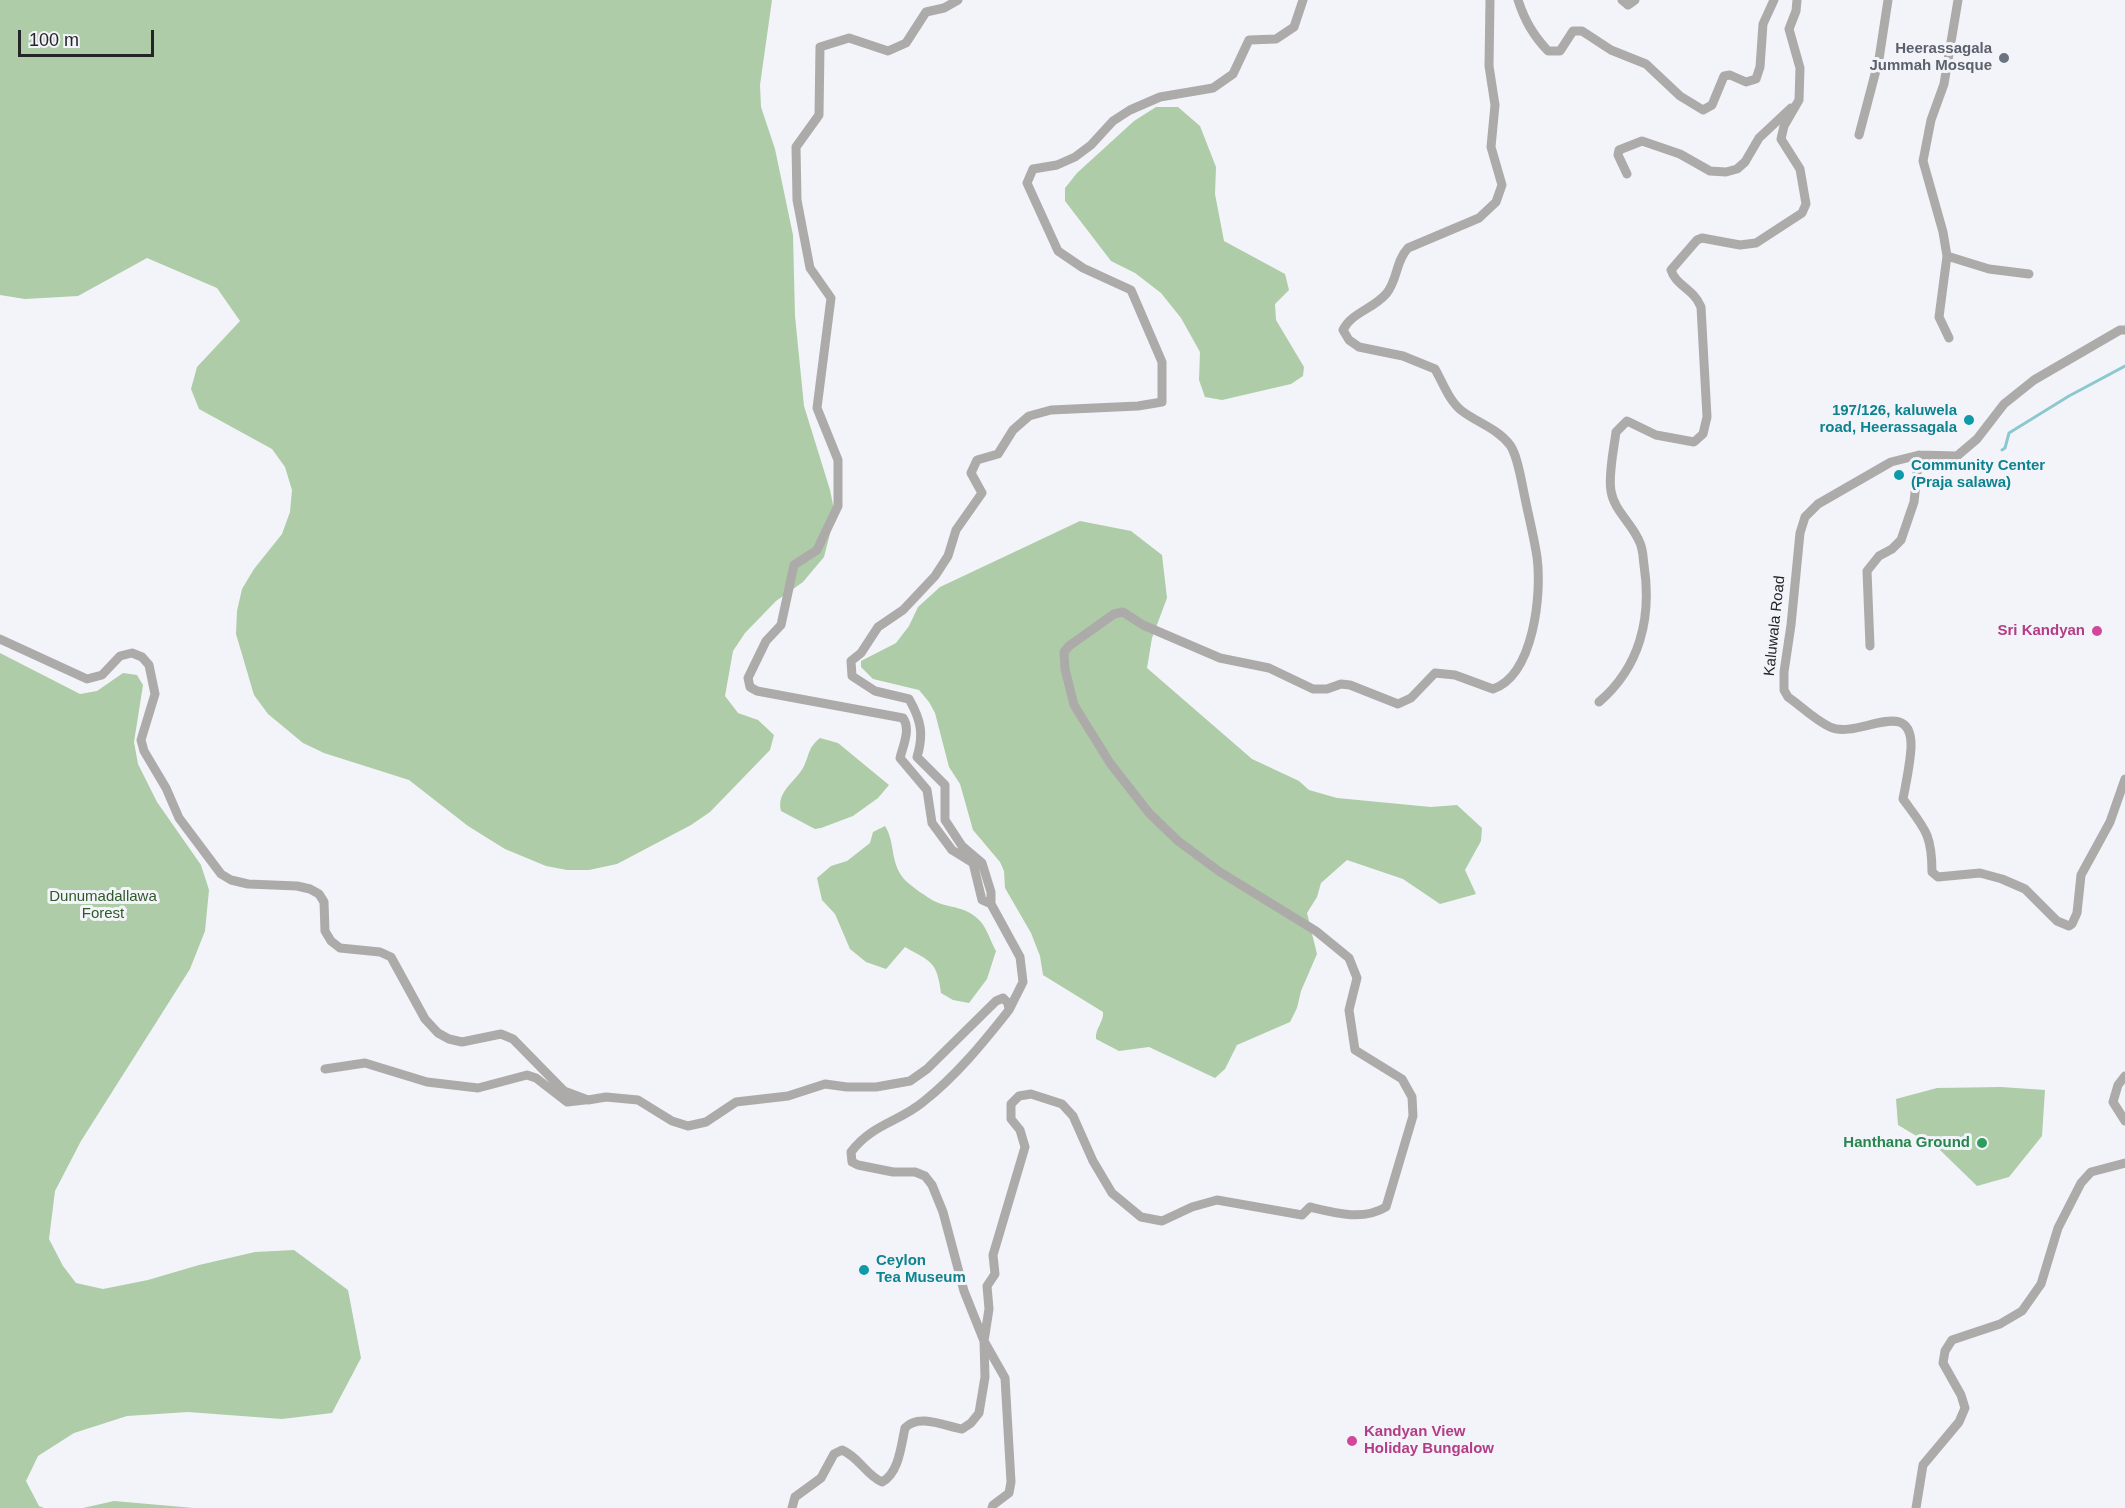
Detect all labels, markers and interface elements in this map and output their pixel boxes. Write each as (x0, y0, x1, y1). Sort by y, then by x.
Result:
scale bar (21, 18, 158, 56)
text: 100 m (29, 30, 79, 50)
place label: Heerassagala Jummah Mosque (1869, 40, 1992, 75)
marker: Heerassagala Jummah Mosque (1997, 51, 2011, 65)
place label: 197/126, kaluwela road, Heerassagala (1819, 402, 1957, 437)
marker: 197/126, kaluwela road, Heerassagala (1962, 413, 1976, 427)
place label: Community Center (Praja salawa) (1911, 457, 2045, 492)
marker: Community Center (Praja salawa) (1892, 468, 1906, 482)
street label: Kaluwala Road (1761, 575, 1789, 677)
place label: Sri Kandyan (1997, 622, 2085, 640)
marker: Sri Kandyan (2090, 624, 2104, 638)
park label: Dunumadallawa Forest (49, 888, 157, 923)
place label: Hanthana Ground (1843, 1134, 1970, 1152)
marker: Hanthana Ground (1975, 1136, 1989, 1150)
place label: Ceylon Tea Museum (876, 1252, 966, 1287)
marker: Ceylon Tea Museum (857, 1263, 871, 1277)
place label: Kandyan View Holiday Bungalow (1364, 1423, 1494, 1458)
marker: Kandyan View Holiday Bungalow (1345, 1434, 1359, 1448)

